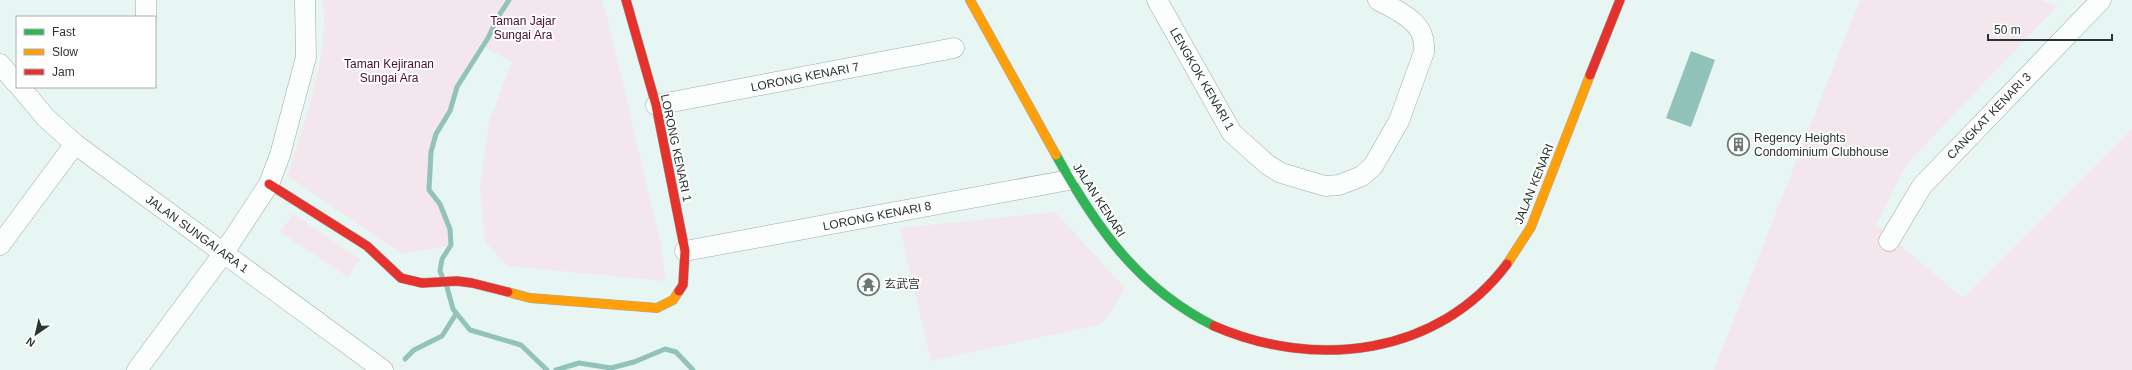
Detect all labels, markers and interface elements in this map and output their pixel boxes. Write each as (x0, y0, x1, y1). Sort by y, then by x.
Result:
park label: Taman Jajar Sungai Ara (490, 14, 556, 42)
legend (16, 16, 156, 88)
scale bar (1988, 16, 2112, 42)
text: 50 m (1994, 23, 2021, 37)
text: Fast (52, 25, 76, 39)
street label: LENGKOK KENARI 1 (1167, 25, 1237, 133)
text: Slow (52, 45, 78, 59)
park label: Taman Kejiranan Sungai Ara (344, 57, 434, 85)
street label: LORONG KENARI 7 (750, 60, 861, 94)
text: Jam (52, 65, 75, 79)
street label: CANGKAT KENARI 3 (1944, 70, 2034, 162)
street label: LORONG KENARI 1 (658, 93, 694, 204)
place label: Regency Heights Condominium Clubhouse (1754, 131, 1889, 159)
building icon: Regency Heights Condominium Clubhouse (1725, 132, 1751, 158)
street label: JALAN KENARI (1512, 142, 1556, 226)
street label: JALAN KENARI (1070, 160, 1128, 240)
street label: JALAN SUNGAI ARA 1 (143, 192, 251, 276)
street label: LORONG KENARI 8 (822, 199, 933, 233)
temple icon: 玄武宫 (855, 271, 881, 297)
place label: 玄武宫 (884, 277, 920, 291)
north arrow (16, 314, 56, 354)
text: N (24, 335, 37, 349)

